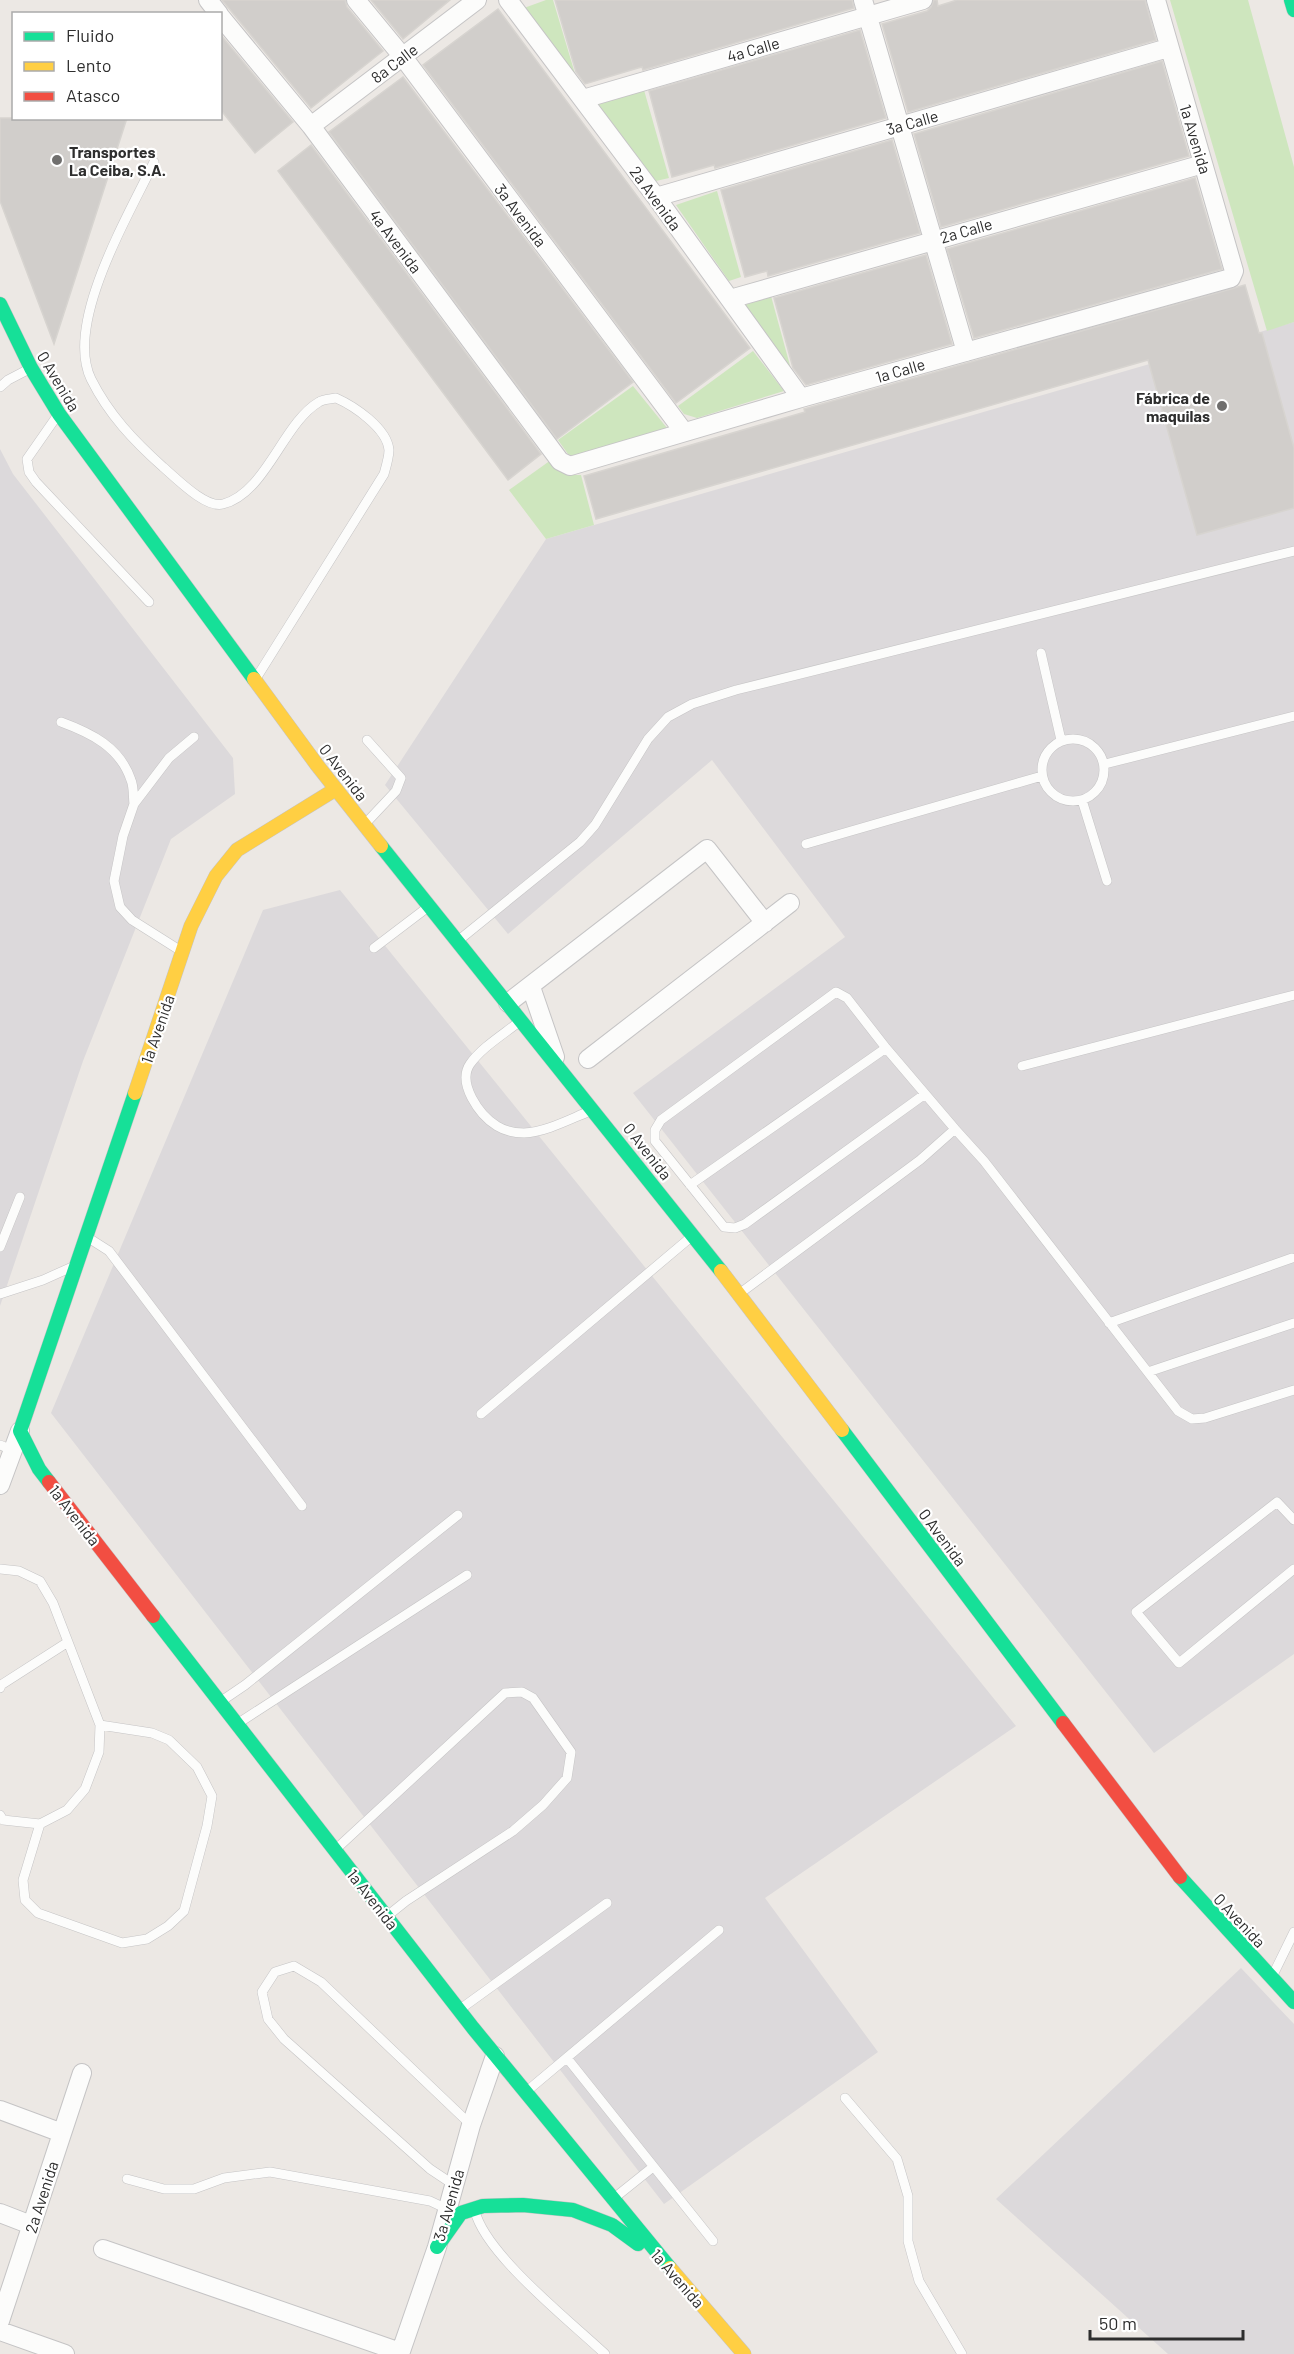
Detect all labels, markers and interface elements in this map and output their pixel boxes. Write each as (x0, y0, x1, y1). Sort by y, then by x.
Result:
legend (12, 12, 222, 120)
text: Fluido (66, 24, 114, 46)
street label: 4a Calle (724, 32, 782, 66)
street label: 8a Calle (367, 39, 421, 87)
text: Lento (66, 54, 112, 76)
text: Atasco (66, 84, 120, 106)
street label: 1a Avenida (1176, 102, 1216, 176)
street label: 3a Calle (884, 106, 940, 138)
place label: Transportes La Ceiba, S.A. (69, 142, 166, 179)
marker: Transportes La Ceiba, S.A. (50, 153, 64, 167)
street label: 2a Avenida (626, 162, 686, 234)
street label: 3a Avenida (491, 180, 551, 250)
street label: 4a Avenida (366, 205, 426, 277)
street label: 2a Calle (938, 213, 994, 247)
street label: 0 Avenida (34, 347, 84, 415)
street label: 1a Calle (873, 354, 927, 386)
place label: Fábrica de maquilas (1136, 388, 1210, 425)
marker: Fábrica de maquilas (1215, 399, 1229, 413)
street label: 0 Avenida (316, 740, 372, 804)
street label: 1a Avenida (136, 992, 178, 1066)
street label: 0 Avenida (620, 1119, 676, 1183)
street label: 1a Avenida (45, 1481, 105, 1549)
street label: 0 Avenida (915, 1505, 971, 1569)
street label: 1a Avenida (343, 1865, 403, 1933)
street label: 0 Avenida (1210, 1889, 1270, 1951)
street label: 2a Avenida (20, 2159, 62, 2235)
street label: 3a Avenida (429, 2167, 467, 2243)
street label: 1a Avenida (647, 2245, 709, 2311)
scale bar (1090, 2303, 1243, 2341)
text: 50 m (1099, 2312, 1137, 2334)

